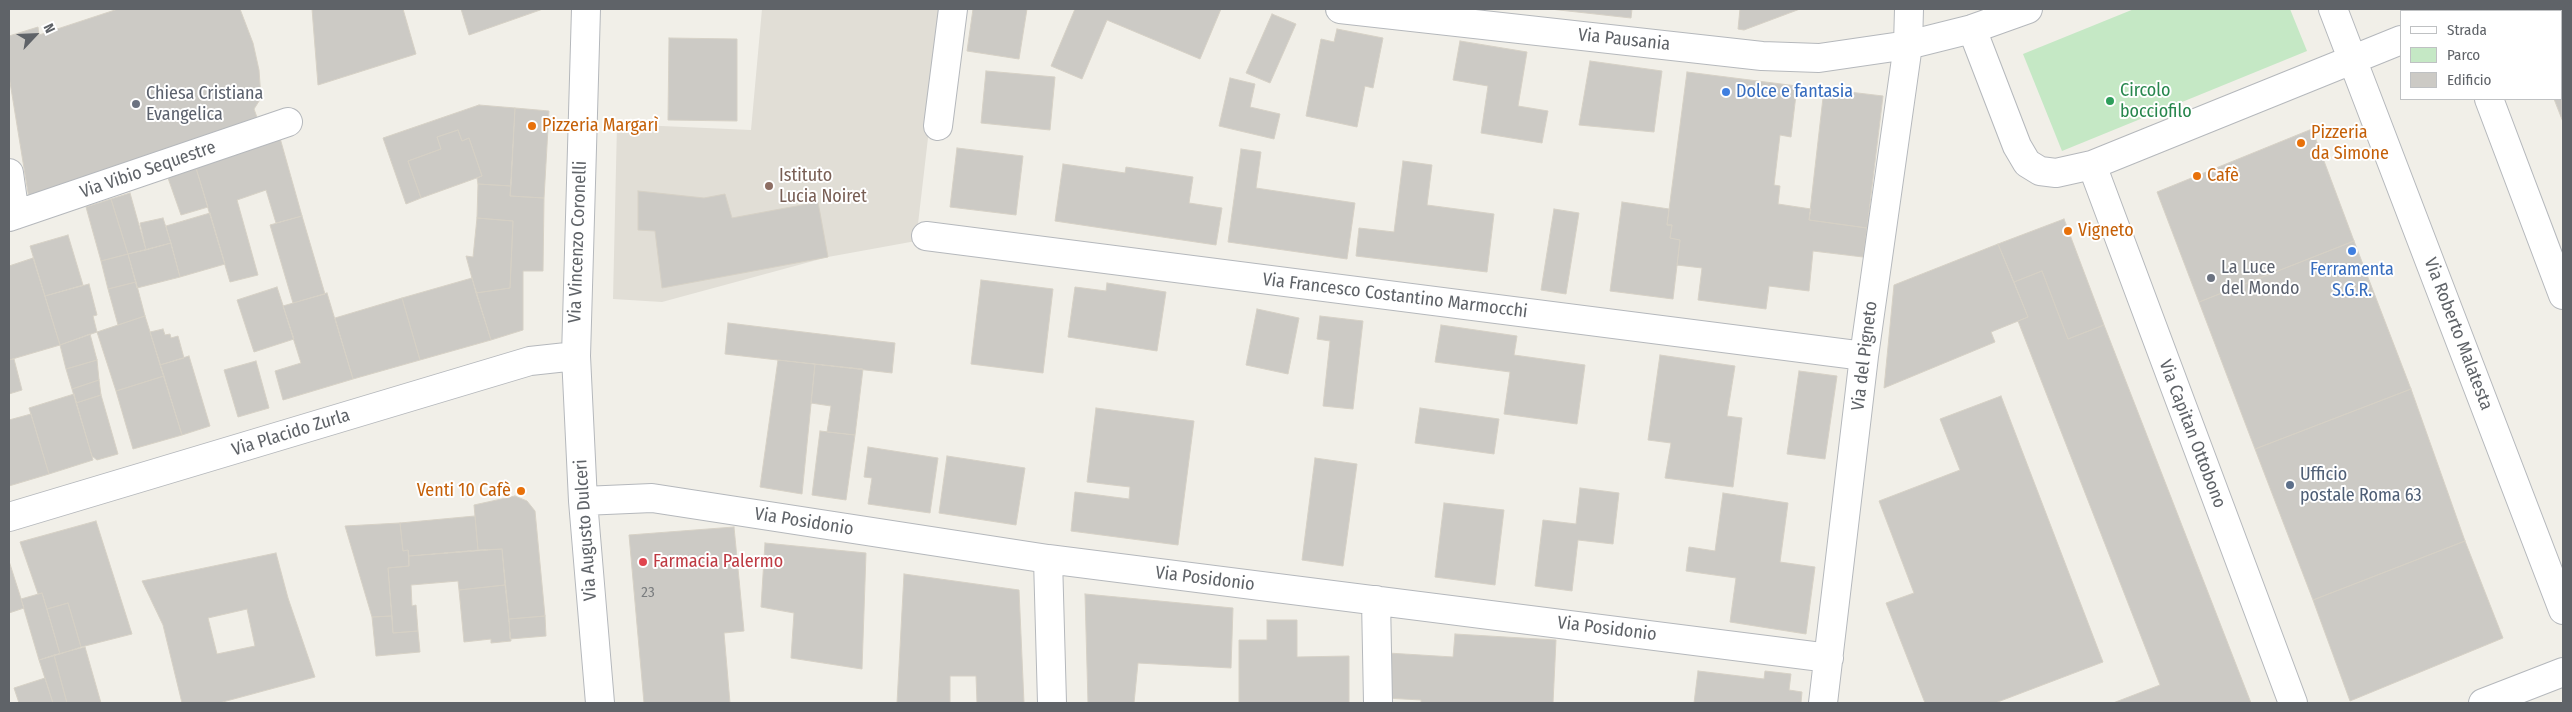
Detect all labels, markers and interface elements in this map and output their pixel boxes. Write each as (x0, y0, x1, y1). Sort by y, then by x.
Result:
north arrow (10, 10, 60, 60)
legend (2400, 10, 2562, 100)
text: N (40, 21, 59, 36)
text: Strada (2447, 21, 2487, 39)
street label: Via Pausania (1577, 24, 1671, 56)
text: Parco (2447, 46, 2480, 64)
text: Edificio (2447, 71, 2492, 89)
place label: Circolo bocciofilo (2120, 80, 2192, 122)
place label: Dolce e fantasia (1736, 81, 1853, 103)
place label: Chiesa Cristiana Evangelica (146, 83, 263, 126)
marker: Dolce e fantasia (1720, 86, 1732, 98)
marker: Circolo bocciofilo (2104, 95, 2116, 107)
marker: Chiesa Cristiana Evangelica (130, 98, 142, 110)
place label: Pizzeria Margarì (542, 115, 658, 137)
marker: Pizzeria Margarì (526, 120, 538, 132)
place label: Pizzeria da Simone (2311, 122, 2389, 164)
street label: Via Vibio Sequestre (77, 137, 219, 203)
marker: Pizzeria da Simone (2295, 137, 2307, 149)
street label: Via Vincenzo Coronelli (564, 161, 592, 323)
place label: Istituto Lucia Noiret (779, 165, 867, 208)
place label: Cafè (2207, 165, 2239, 187)
marker: Cafè (2191, 170, 2203, 182)
marker: Istituto Lucia Noiret (763, 180, 775, 192)
place label: Vigneto (2078, 220, 2134, 242)
marker: Vigneto (2062, 225, 2074, 237)
marker: Ferramenta S.G.R. (2346, 245, 2358, 257)
street label: Via Roberto Malatesta (2419, 255, 2497, 413)
place label: La Luce del Mondo (2221, 257, 2299, 300)
place label: Ferramenta S.G.R. (2310, 259, 2394, 302)
street label: Via Francesco Costantino Marmocchi (1261, 269, 1529, 323)
marker: La Luce del Mondo (2205, 272, 2217, 284)
street label: Via del Pigneto (1848, 300, 1882, 412)
street label: Via Capitan Ottobono (2154, 357, 2230, 511)
street label: Via Placido Zurla (229, 405, 353, 461)
street label: Via Augusto Dulceri (570, 458, 602, 602)
place label: Ufficio postale Roma 63 (2300, 464, 2422, 506)
marker: Ufficio postale Roma 63 (2284, 479, 2296, 491)
place label: Venti 10 Cafè (417, 480, 511, 502)
marker: Venti 10 Cafè (515, 485, 527, 497)
street label: Via Posidonio (753, 504, 855, 540)
place label: Farmacia Palermo (653, 551, 783, 573)
marker: Farmacia Palermo (637, 556, 649, 568)
street label: Via Posidonio (1154, 562, 1256, 596)
house number: 23 (641, 584, 655, 602)
street label: Via Posidonio (1556, 612, 1658, 646)

